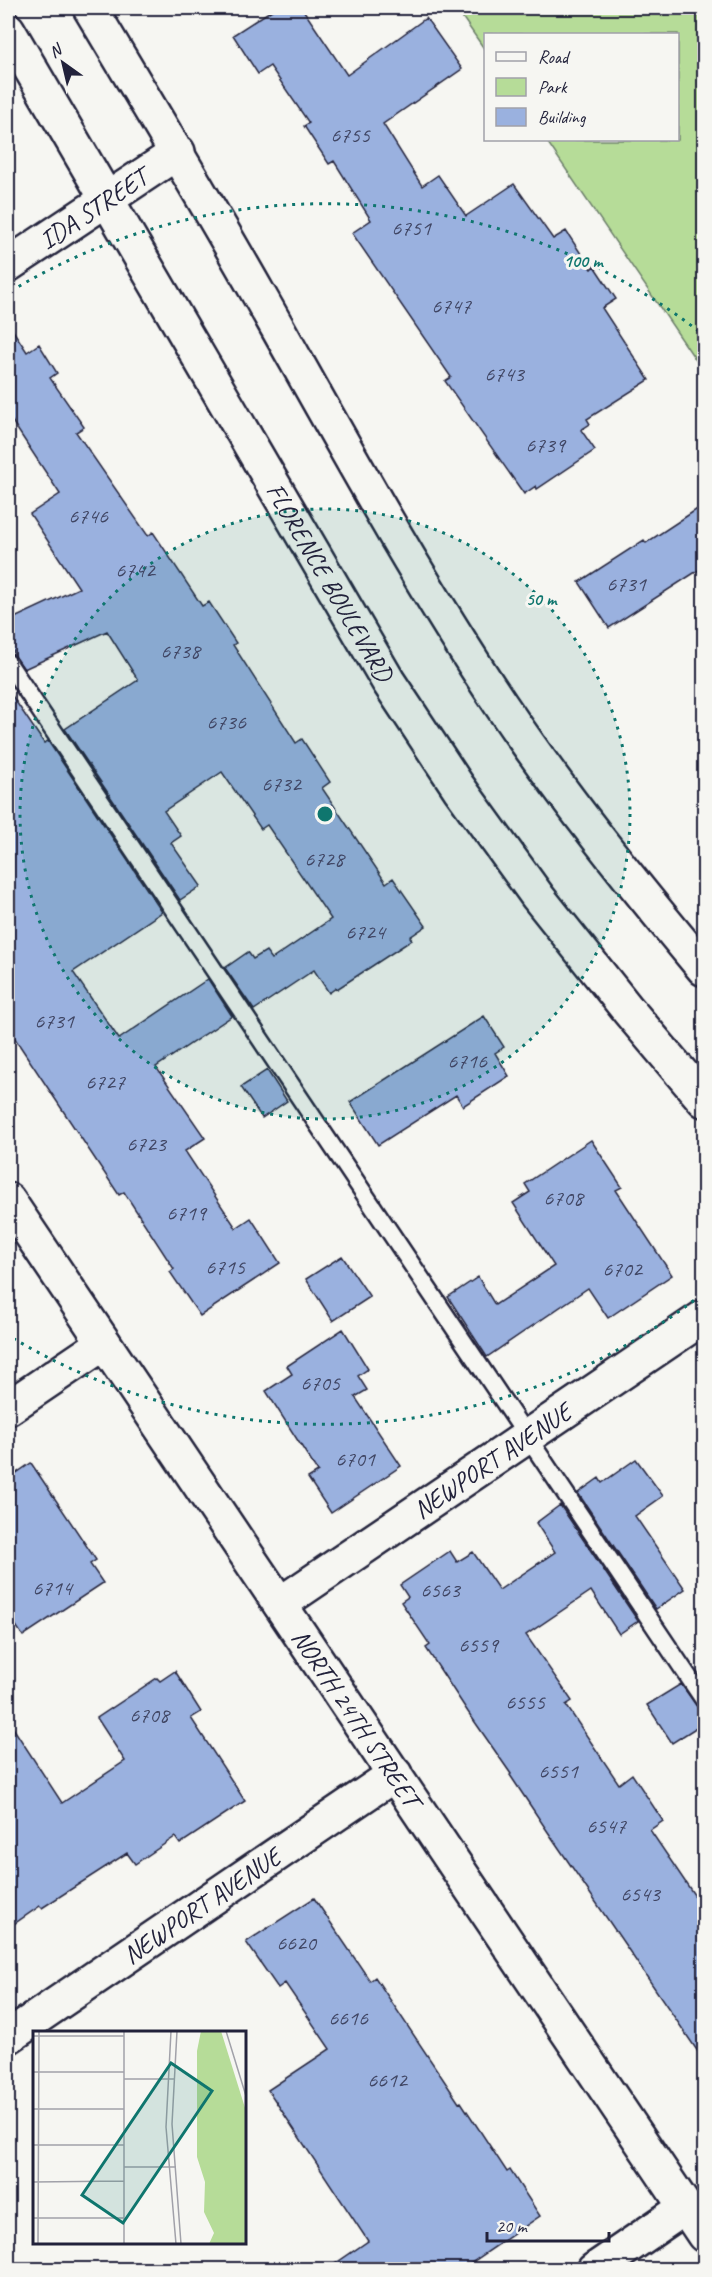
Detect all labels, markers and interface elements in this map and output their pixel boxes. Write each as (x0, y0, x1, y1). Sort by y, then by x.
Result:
north arrow (33, 33, 93, 93)
legend (484, 33, 679, 141)
text: N (45, 39, 67, 62)
text: Road (538, 46, 571, 68)
text: Park (538, 76, 568, 98)
text: Building (538, 106, 587, 128)
house number: 6755 (330, 121, 371, 149)
street label: IDA STREET (33, 157, 158, 256)
house number: 6751 (391, 214, 432, 242)
text: 100 m (564, 250, 604, 272)
house number: 6747 (431, 292, 472, 320)
house number: 6743 (484, 360, 526, 388)
house number: 6739 (525, 431, 567, 459)
street label: FLORENCE BOULEVARD (259, 477, 402, 689)
house number: 6746 (68, 502, 109, 530)
house number: 6742 (115, 556, 157, 584)
house number: 6731 (606, 570, 647, 598)
text: 50 m (526, 588, 558, 610)
house number: 6738 (160, 637, 202, 665)
house number: 6736 (206, 708, 247, 736)
house number: 6732 (261, 770, 303, 798)
centre of rings (315, 804, 335, 824)
house number: 6728 (304, 845, 346, 873)
house number: 6724 (345, 918, 387, 946)
house number: 6731 (34, 1007, 75, 1035)
house number: 6716 (447, 1047, 488, 1075)
house number: 6727 (85, 1068, 126, 1096)
house number: 6723 (126, 1130, 168, 1158)
house number: 6708 (543, 1184, 585, 1212)
house number: 6719 (166, 1199, 208, 1227)
house number: 6715 (205, 1253, 246, 1281)
house number: 6702 (602, 1255, 644, 1283)
house number: 6705 (300, 1369, 341, 1397)
street label: NEWPORT AVENUE (406, 1393, 581, 1526)
house number: 6701 (335, 1445, 376, 1473)
house number: 6714 (32, 1574, 74, 1602)
house number: 6563 (420, 1576, 462, 1604)
street label: NORTH 24TH STREET (285, 1623, 432, 1819)
house number: 6559 (458, 1631, 500, 1659)
house number: 6555 (505, 1688, 546, 1716)
house number: 6708 (129, 1701, 171, 1729)
house number: 6551 (538, 1757, 579, 1785)
house number: 6547 (586, 1812, 627, 1840)
street label: NEWPORT AVENUE (116, 1838, 290, 1971)
house number: 6543 (620, 1880, 662, 1908)
house number: 6620 (276, 1929, 318, 1957)
house number: 6616 (328, 2004, 369, 2032)
inset map (33, 2031, 246, 2244)
house number: 6612 (367, 2066, 409, 2094)
scale bar (487, 2205, 608, 2243)
text: 20 m (496, 2215, 529, 2237)

